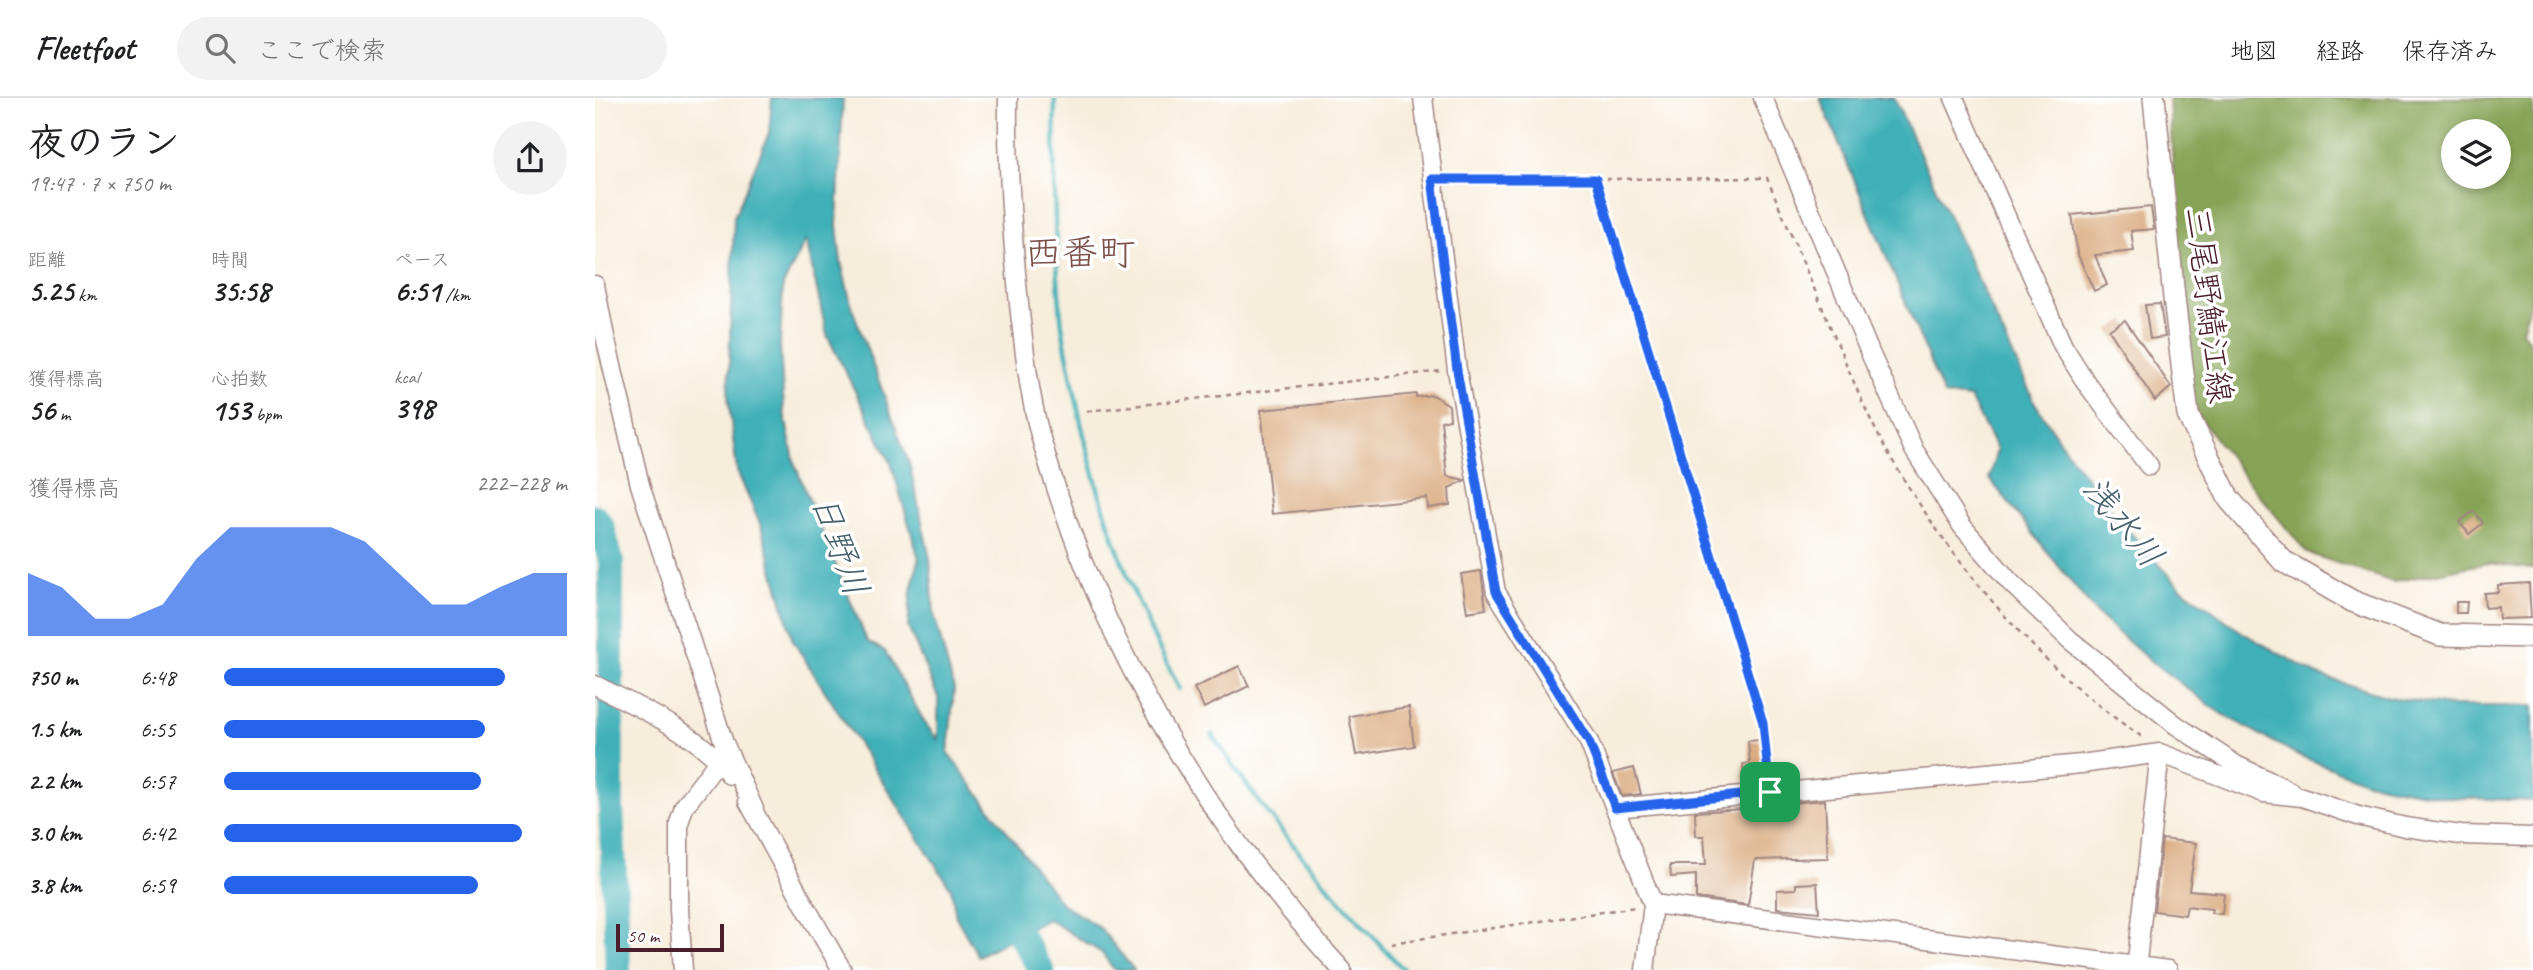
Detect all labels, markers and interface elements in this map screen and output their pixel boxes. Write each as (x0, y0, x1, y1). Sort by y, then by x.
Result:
search box (177, 17, 667, 80)
text: Fleetfoot (35, 27, 135, 69)
icon: search (201, 29, 239, 67)
text: ここで検索 (257, 34, 387, 67)
text: 地図 (2230, 36, 2278, 66)
text: 経路 (2316, 36, 2364, 66)
text: 保存済み (2402, 36, 2498, 66)
text: 夜のラン (28, 119, 180, 166)
map controls (2441, 119, 2511, 189)
button: layers (2441, 119, 2511, 189)
button: share (493, 121, 567, 195)
text: 19:47 · 7 × 750 m (28, 169, 171, 198)
street label: 三尾野鯖江線 (2176, 204, 2242, 406)
district label: 西番町 (1025, 229, 1136, 276)
text: 距離 (28, 248, 66, 272)
text: 時間 (211, 248, 249, 272)
text: ペース (394, 248, 450, 272)
text: 5.25 (28, 272, 73, 310)
text: 35:58 (211, 272, 270, 310)
text: 6:51 (394, 272, 441, 310)
text: km (73, 283, 97, 307)
text: /km (441, 283, 470, 307)
text: kcal (394, 365, 419, 389)
text: 獲得標高 (28, 367, 104, 391)
text: 心拍数 (211, 367, 268, 391)
text: 398 (394, 389, 434, 427)
text: 56 (28, 391, 55, 429)
text: 153 (211, 391, 251, 429)
text: m (55, 402, 70, 426)
text: bpm (251, 402, 282, 426)
water label: 浅水川 (2072, 467, 2174, 577)
text: 222–228 m (476, 469, 567, 498)
text: 獲得標高 (28, 474, 120, 503)
water label: 日野川 (801, 488, 879, 602)
text: 750 m (28, 663, 77, 692)
text: 6:48 (140, 663, 176, 692)
text: 1.5 km (28, 715, 81, 744)
text: 6:55 (140, 715, 176, 744)
pin (1740, 762, 1800, 822)
text: 2.2 km (28, 767, 82, 796)
text: 6:57 (140, 767, 176, 796)
icon: arrive (1751, 773, 1789, 811)
text: 3.0 km (28, 819, 82, 848)
text: 6:42 (140, 819, 176, 848)
text: 3.8 km (28, 871, 82, 900)
text: 6:59 (140, 871, 176, 900)
scale bar (616, 921, 725, 953)
text: 50 m (627, 924, 659, 948)

